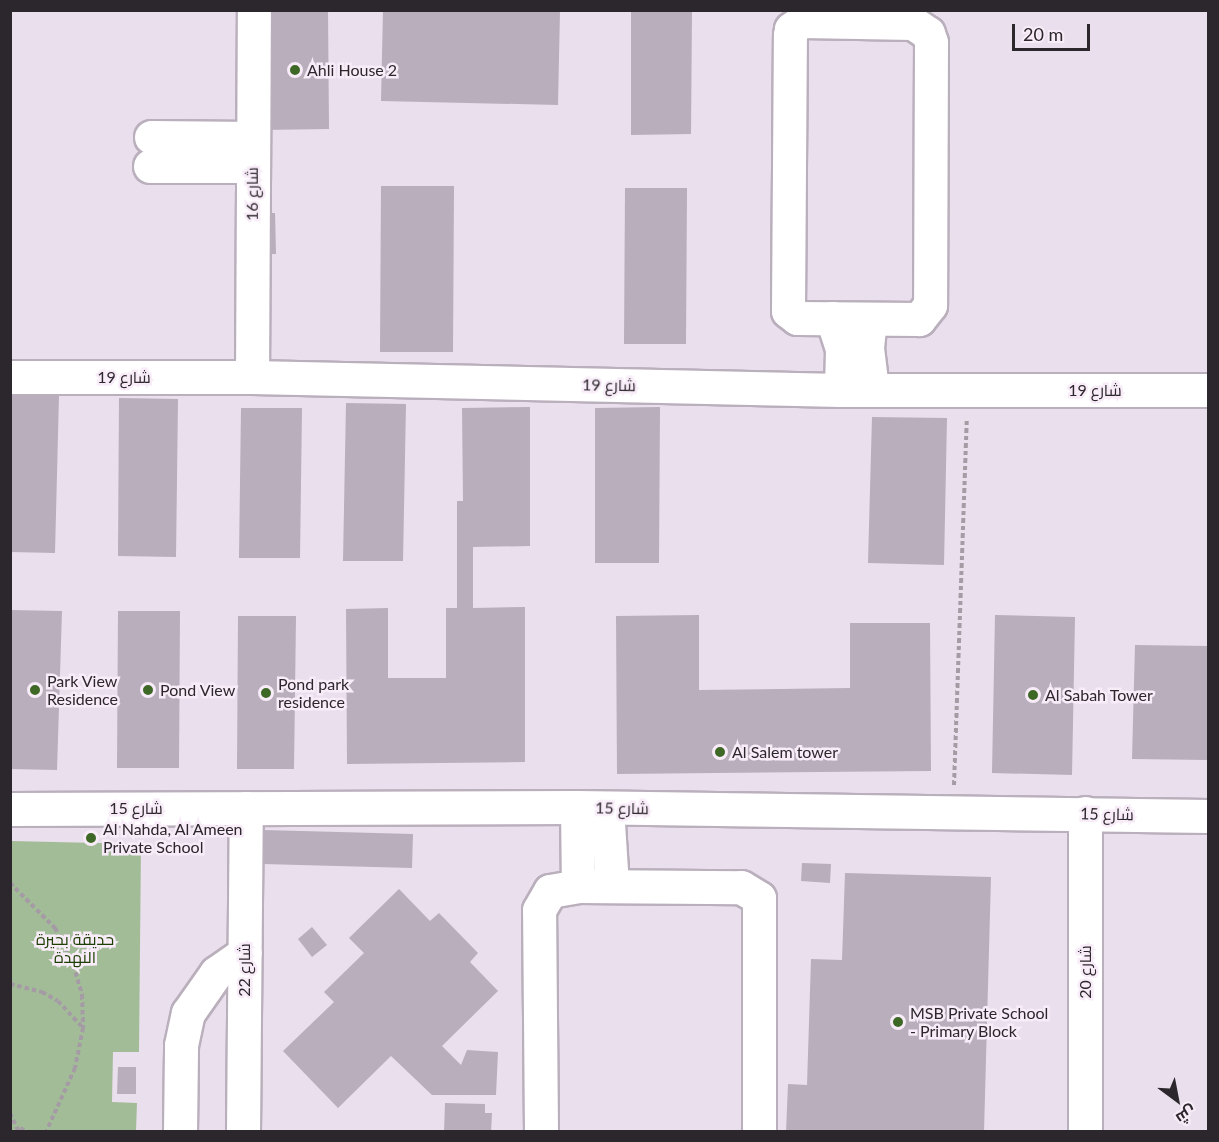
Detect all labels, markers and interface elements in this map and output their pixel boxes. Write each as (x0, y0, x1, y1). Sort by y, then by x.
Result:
scale bar (1015, 12, 1093, 50)
text: 20 m (1023, 23, 1063, 45)
place label: Ahli House 2 (307, 60, 397, 80)
marker: Ahli House 2 (288, 63, 302, 77)
street label: شارع 16 (242, 167, 262, 221)
street label: شارع 19 (97, 367, 151, 387)
street label: شارع 19 (582, 375, 636, 395)
street label: شارع 19 (1068, 380, 1122, 400)
place label: Park View Residence (47, 671, 118, 709)
place label: Pond park residence (278, 674, 349, 712)
place label: Pond View (160, 680, 236, 700)
marker: Park View Residence (28, 683, 42, 697)
marker: Pond View (141, 683, 155, 697)
place label: Al Sabah Tower (1045, 685, 1153, 705)
marker: Pond park residence (259, 686, 273, 700)
marker: Al Sabah Tower (1026, 688, 1040, 702)
place label: Al Salem tower (732, 742, 838, 762)
marker: Al Salem tower (713, 745, 727, 759)
street label: شارع 15 (109, 798, 163, 818)
street label: شارع 15 (595, 798, 649, 818)
street label: شارع 15 (1080, 804, 1134, 824)
place label: Al Nahda, Al Ameen Private School (103, 819, 244, 857)
marker: Al Nahda, Al Ameen Private School (84, 831, 98, 845)
park label: حديقة بحيرة النهدة (36, 929, 114, 967)
street label: شارع 22 (234, 943, 254, 997)
street label: شارع 20 (1075, 945, 1095, 999)
place label: MSB Private School - Primary Block (910, 1003, 1048, 1041)
marker: MSB Private School - Primary Block (891, 1015, 905, 1029)
north arrow (1147, 1070, 1207, 1130)
text: ش (1173, 1102, 1201, 1129)

